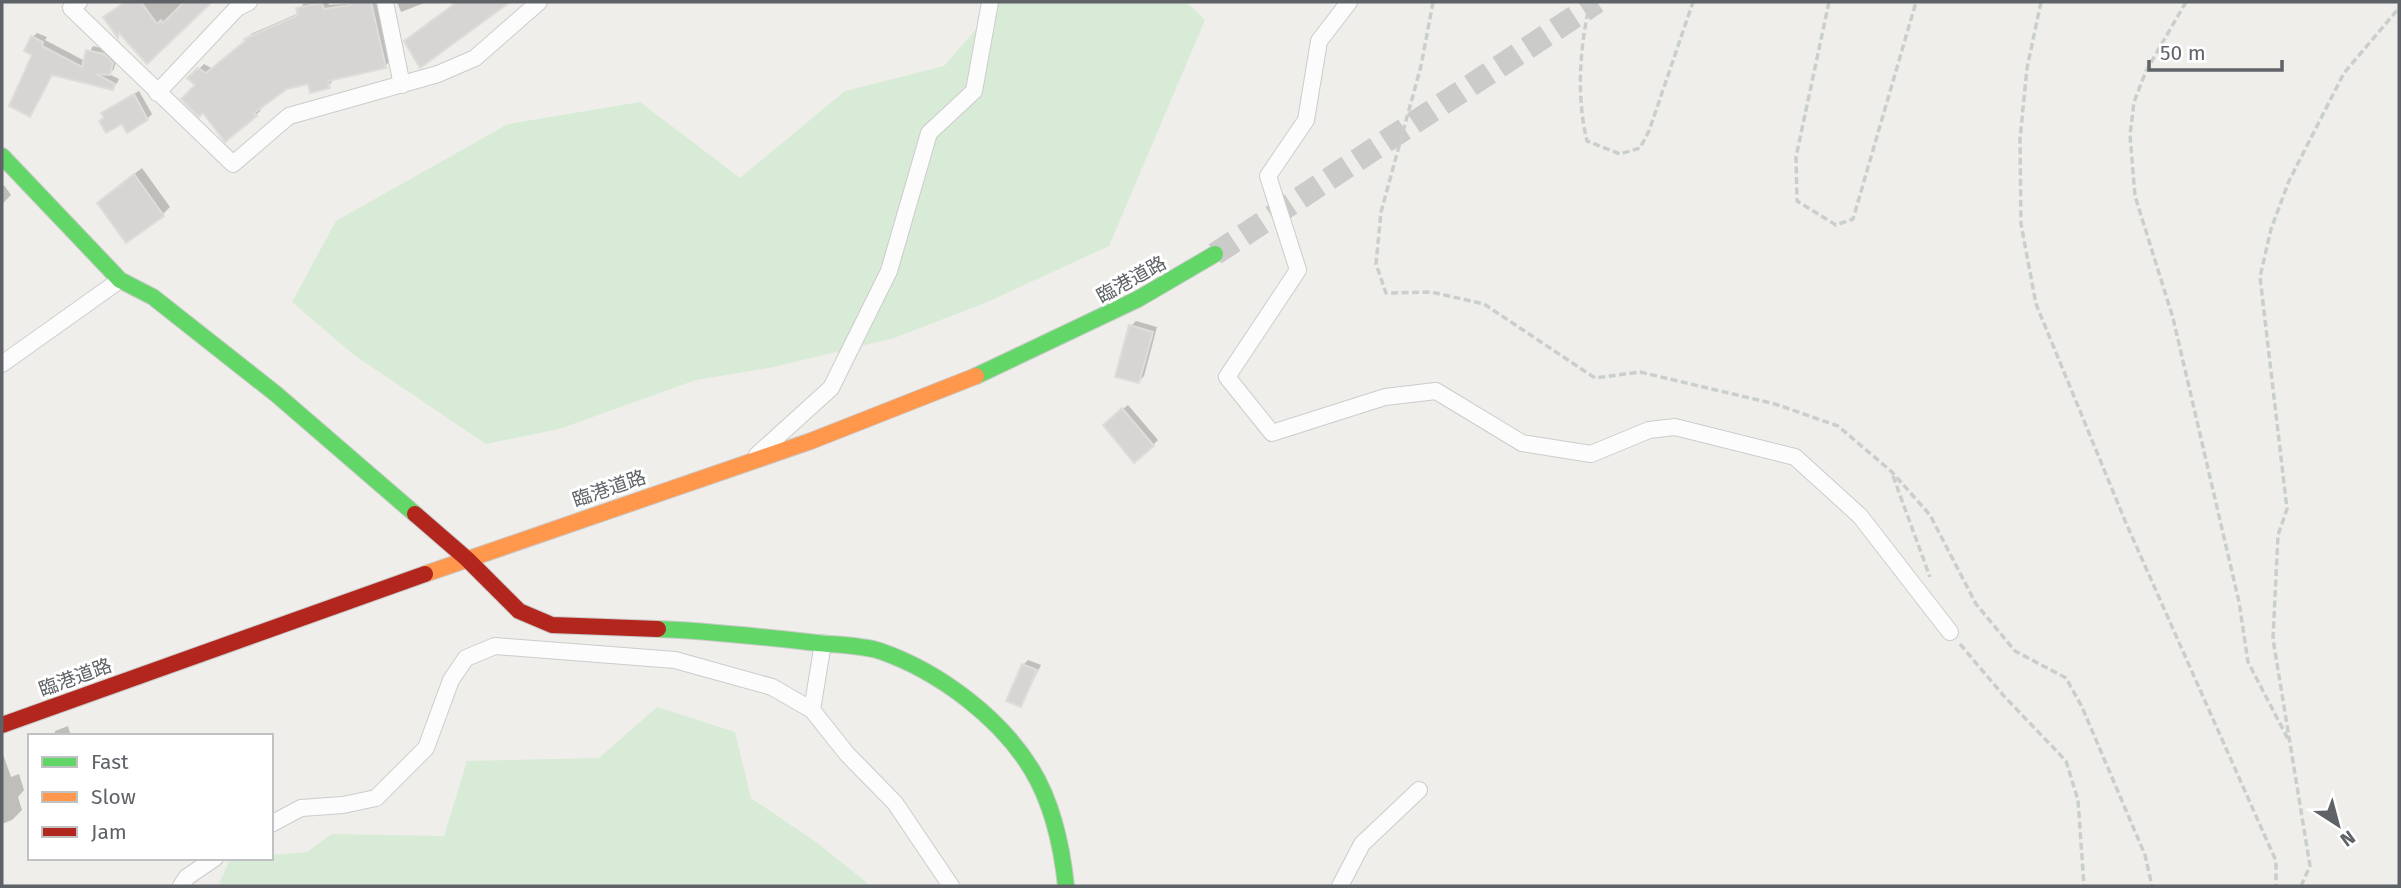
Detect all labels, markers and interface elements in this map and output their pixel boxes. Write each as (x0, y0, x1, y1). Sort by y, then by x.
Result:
scale bar (2149, 28, 2282, 72)
text: 50 m (2160, 40, 2206, 66)
street label: 臨港道路 (1092, 251, 1170, 308)
street label: 臨港道路 (569, 465, 649, 512)
street label: 臨港道路 (36, 654, 115, 701)
legend (28, 734, 273, 860)
text: Fast (91, 749, 129, 775)
text: Slow (91, 784, 136, 810)
north arrow (2303, 790, 2373, 860)
text: Jam (91, 819, 127, 845)
text: N (2336, 825, 2360, 851)

